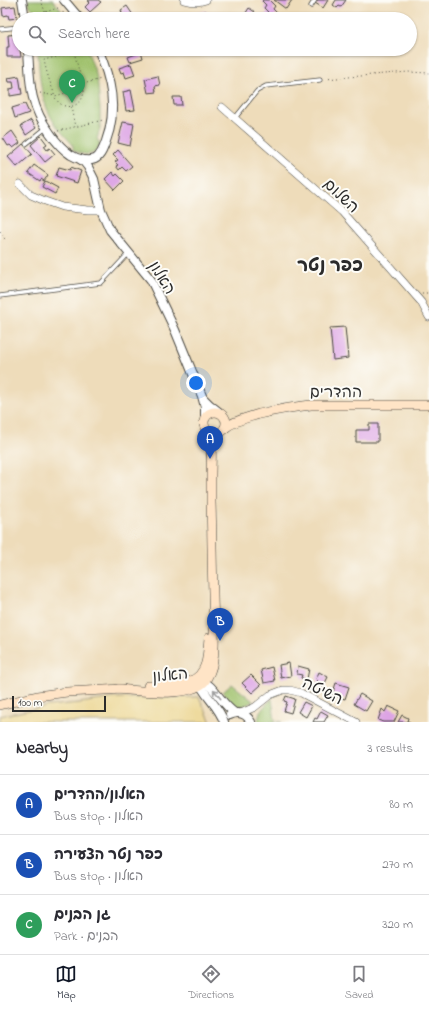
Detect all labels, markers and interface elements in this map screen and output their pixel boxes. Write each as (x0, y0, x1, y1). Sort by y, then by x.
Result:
search box (12, 12, 417, 56)
icon: search (26, 23, 48, 45)
text: Search here (58, 23, 130, 45)
pin: C (59, 70, 85, 103)
street label: השלום (317, 173, 364, 220)
district label: כפר נטר (297, 254, 363, 280)
street label: האלון (142, 257, 181, 300)
your location (186, 373, 206, 393)
street label: ההדרים (310, 381, 362, 405)
pin: A (197, 426, 223, 459)
pin: B (207, 608, 233, 641)
street label: האלון (151, 662, 189, 690)
street label: השיטה (298, 672, 347, 712)
one-way arrow (212, 689, 221, 700)
scale bar (12, 694, 106, 713)
text: 100 m (18, 695, 42, 711)
text: Nearby (16, 736, 68, 761)
text: 3 results (367, 739, 413, 758)
text: האלון/ההדרים (54, 784, 145, 806)
text: A (25, 795, 33, 814)
text: 80 m (389, 795, 413, 814)
text: Bus stop · האלון (54, 807, 143, 826)
text: כפר נטר הצעירה (54, 844, 163, 866)
text: B (25, 855, 33, 874)
text: 270 m (382, 855, 413, 874)
text: Bus stop · האלון (54, 867, 143, 886)
text: גן הבנים (54, 904, 111, 926)
text: C (25, 915, 33, 934)
text: 320 m (382, 915, 413, 934)
text: Park · הבנים (54, 927, 119, 946)
tab: Map (55, 963, 77, 1003)
tab: Directions (188, 963, 234, 1003)
tab: Saved (345, 963, 374, 1003)

